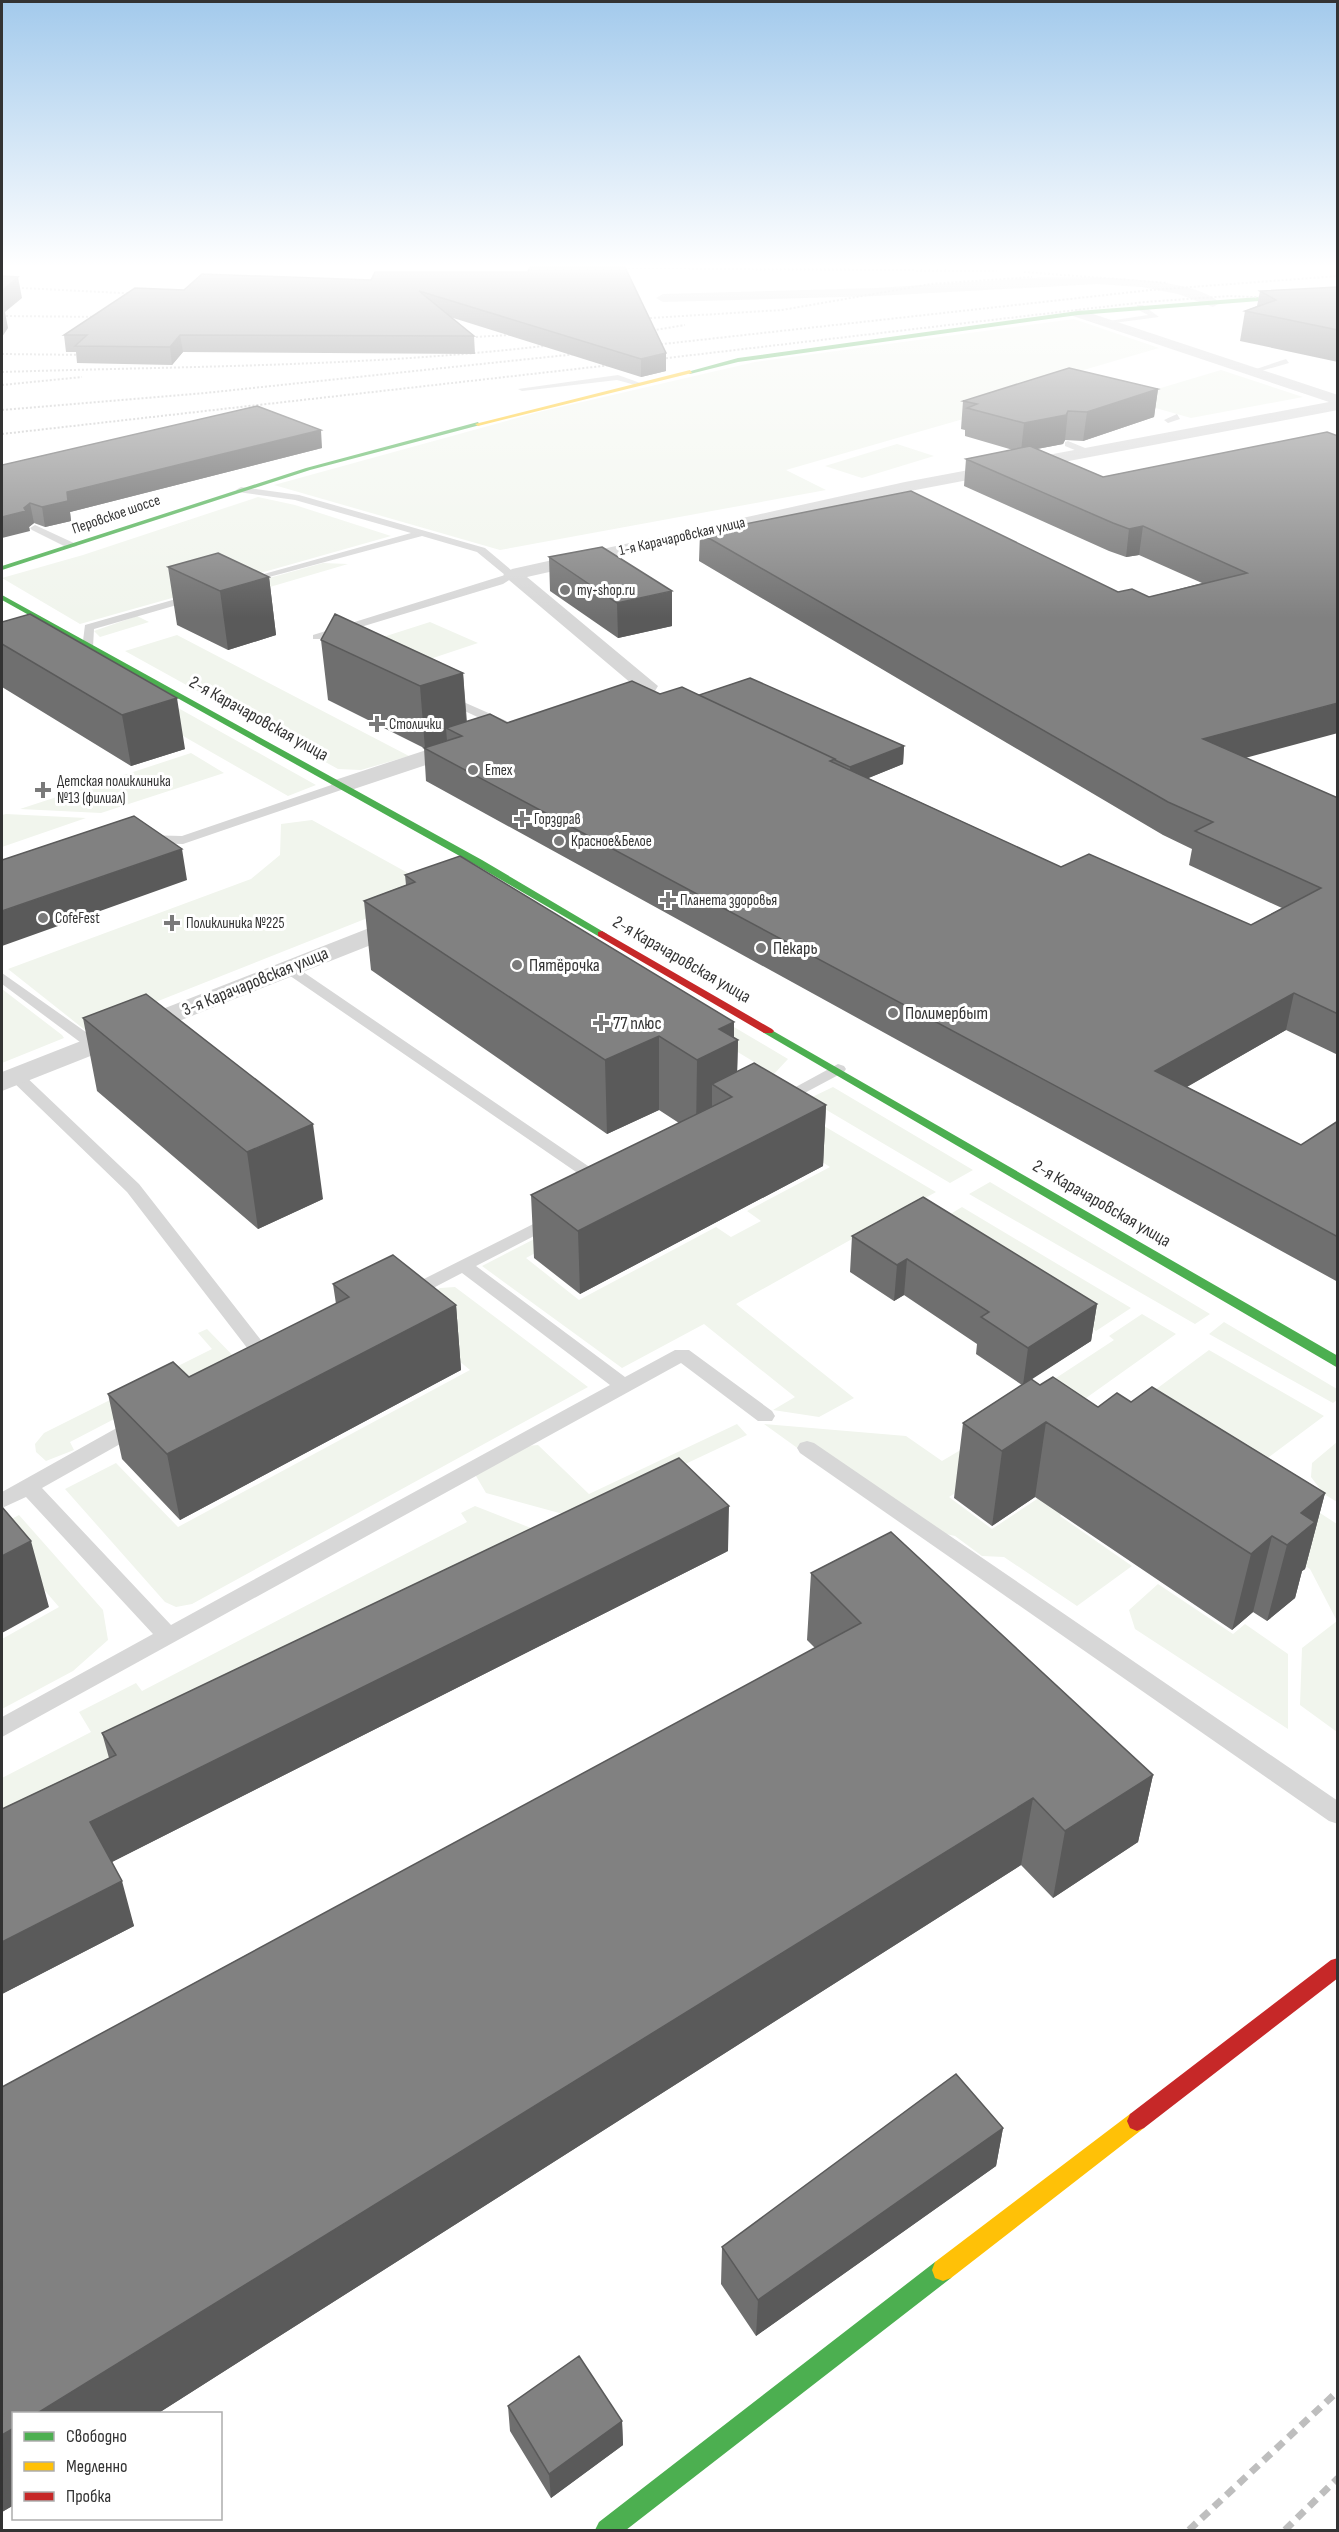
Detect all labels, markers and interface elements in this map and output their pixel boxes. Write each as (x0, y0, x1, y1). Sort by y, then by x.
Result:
street label: Перовское шоссе (70, 490, 163, 538)
street label: 1-я Карачаровская улица (617, 513, 747, 560)
place label: my-shop.ru (577, 581, 635, 600)
marker: my-shop.ru (558, 583, 572, 597)
street label: 2-я Карачаровская улица (186, 671, 332, 765)
place label: Столички (389, 715, 442, 734)
marker: Столички (370, 717, 384, 731)
place label: Emex (485, 761, 513, 780)
marker: Emex (466, 763, 480, 777)
place label: Детская поликлиника №13 (филиал) (57, 772, 171, 808)
marker: Детская поликлиника №13 (филиал) (34, 781, 52, 799)
place label: Горздрав (534, 810, 581, 829)
marker: Горздрав (515, 812, 529, 826)
place label: Красное&Белое (571, 832, 652, 851)
marker: Красное&Белое (552, 834, 566, 848)
place label: Планета здоровья (680, 891, 777, 910)
marker: Планета здоровья (661, 893, 675, 907)
place label: CofeFest (55, 909, 100, 928)
marker: CofeFest (36, 911, 50, 925)
street label: 2-я Карачаровская улица (609, 911, 755, 1008)
marker: Поликлиника №225 (163, 914, 181, 932)
place label: Поликлиника №225 (186, 914, 284, 933)
place label: Пекарь (773, 938, 818, 959)
marker: Пекарь (754, 941, 768, 955)
street label: 3-я Карачаровская улица (179, 943, 331, 1020)
place label: Пятёрочка (529, 955, 600, 976)
marker: Пятёрочка (510, 958, 524, 972)
place label: Полимербыт (905, 1003, 988, 1024)
marker: Полимербыт (886, 1006, 900, 1020)
place label: 77 плюс (613, 1013, 662, 1034)
marker: 77 плюс (594, 1016, 608, 1030)
street label: 2-я Карачаровская улица (1029, 1155, 1175, 1252)
legend (12, 2412, 222, 2520)
text: Свободно (66, 2426, 127, 2447)
text: Медленно (66, 2456, 128, 2477)
text: Пробка (66, 2486, 111, 2507)

